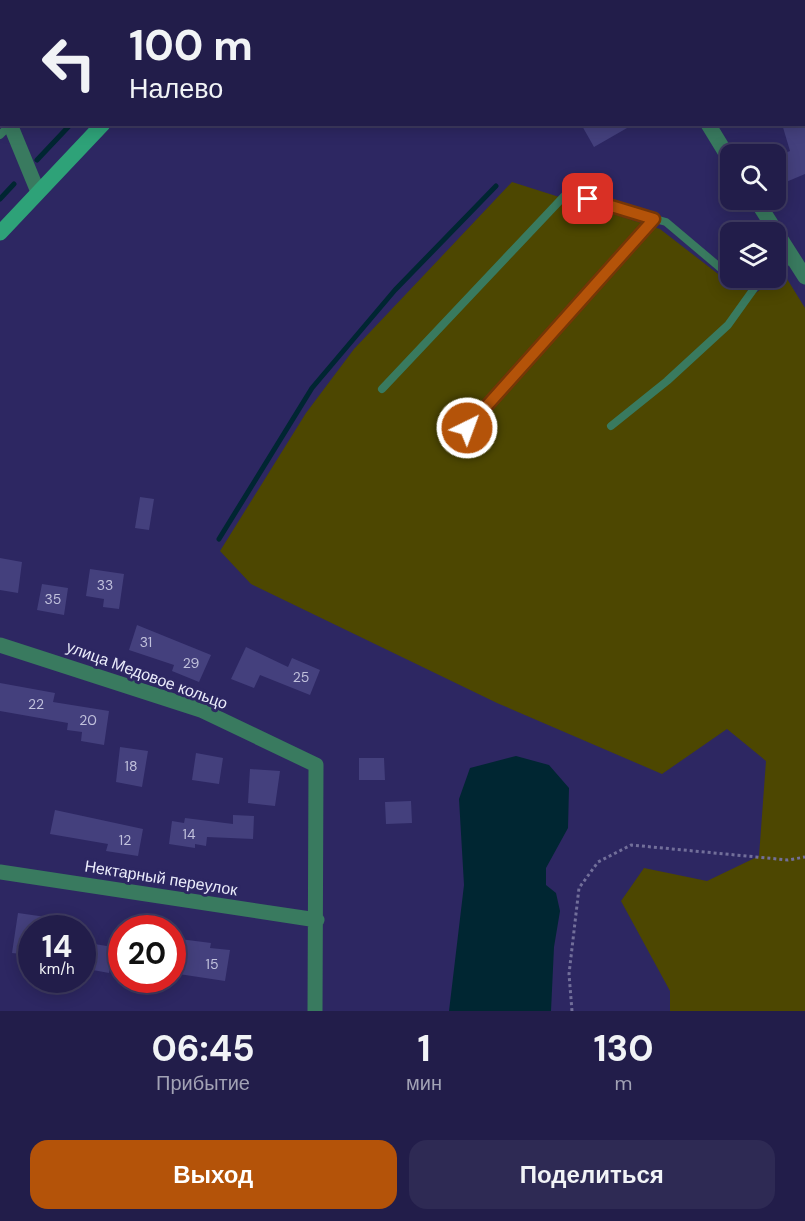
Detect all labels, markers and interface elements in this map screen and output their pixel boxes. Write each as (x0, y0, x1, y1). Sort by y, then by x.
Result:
text: 100 m (129, 18, 253, 73)
icon: left (30, 24, 108, 102)
text: Налево (129, 71, 223, 106)
map controls (720, 144, 786, 288)
button: search (720, 144, 786, 210)
pin (562, 173, 613, 224)
icon: arrive (571, 182, 604, 215)
button: layers (720, 222, 786, 288)
position arrow (435, 396, 499, 460)
house number: 33 (97, 576, 113, 594)
house number: 35 (45, 590, 61, 608)
house number: 31 (140, 633, 152, 651)
street label: улица Медовое кольцо (63, 636, 231, 714)
house number: 29 (183, 654, 200, 672)
house number: 25 (293, 668, 309, 686)
house number: 22 (28, 695, 44, 713)
house number: 20 (79, 711, 97, 729)
house number: 18 (125, 757, 137, 775)
house number: 14 (183, 825, 196, 843)
house number: 12 (119, 831, 131, 849)
street label: Нектарный переулок (83, 856, 240, 901)
speed limit sign: 20 (108, 915, 186, 993)
text: 14 (42, 927, 72, 966)
house number: 15 (206, 955, 218, 973)
text: km/h (39, 959, 75, 979)
text: 06:45 (151, 1025, 255, 1072)
text: 1 (417, 1025, 431, 1072)
text: 130 (593, 1025, 654, 1072)
text: Прибытие (156, 1070, 250, 1096)
text: мин (406, 1070, 442, 1096)
text: m (615, 1070, 632, 1096)
button: Выход (30, 1140, 397, 1209)
button: Поделиться (409, 1140, 775, 1209)

